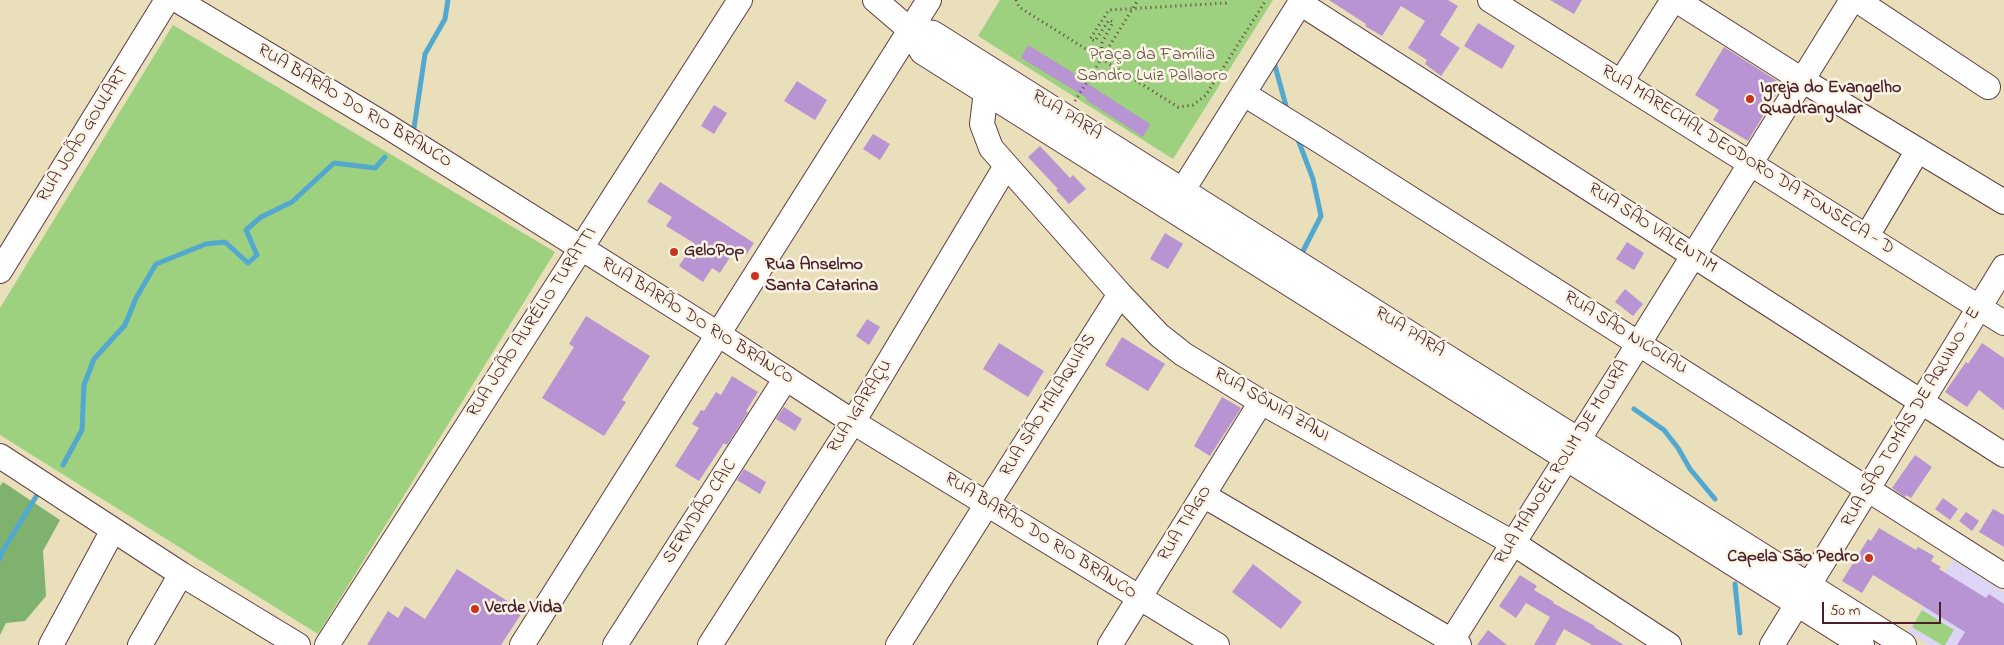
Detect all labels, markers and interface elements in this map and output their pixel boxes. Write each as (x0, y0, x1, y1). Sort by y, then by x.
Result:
street label: RUA BARÃO DO RIO BRANCO (253, 40, 455, 174)
park label: Praça da Família Sandro Luiz Pallaoro (1076, 45, 1228, 88)
street label: RUA MARECHAL DEODORO DA FONSECA - D (1596, 61, 1898, 261)
street label: RUA JOÃO GOULART (34, 63, 134, 207)
place label: Igreja do Evangelho Quadrangular (1760, 78, 1901, 120)
street label: RUA PARÁ (1027, 86, 1105, 146)
marker: Igreja do Evangelho Quadrangular (1744, 93, 1756, 105)
street label: RUA SÃO VALENTIM (1583, 179, 1721, 279)
street label: RUA JOÃO AURÉLIO TURATTI (463, 224, 603, 422)
place label: GeloPop (684, 241, 744, 263)
marker: GeloPop (668, 246, 680, 258)
street label: RUA BARÃO DO RIO BRANCO (597, 254, 797, 390)
place label: Rua Anselmo Santa Catarina (765, 255, 878, 298)
marker: Rua Anselmo Santa Catarina (749, 270, 761, 282)
street label: RUA SÃO NICOLAU (1559, 287, 1691, 381)
street label: RUA PARÁ (1370, 303, 1448, 363)
street label: RUA SÃO TOMÁS DE AQUINO - E (1838, 304, 1986, 532)
street label: RUA SÃO MALAQUIAS (996, 331, 1102, 481)
street label: RUA IGARAÇU (824, 356, 898, 458)
street label: RUA MANOEL ROLIM DE MOURA (1491, 357, 1635, 569)
street label: RUA SÔNIA ZANI (1209, 364, 1333, 448)
street label: SERVIDÃO CAIC (659, 456, 743, 568)
street label: RUA BARÃO DO RIO BRANCO (940, 469, 1140, 605)
street label: RUA TIAGO (1154, 482, 1218, 566)
place label: Capela São Pedro (1727, 547, 1859, 569)
marker: Capela São Pedro (1863, 552, 1875, 564)
scale bar (1824, 592, 1943, 624)
place label: Verde Vida (485, 598, 562, 620)
text: 50 m (1830, 600, 1860, 622)
marker: Verde Vida (469, 603, 481, 615)

